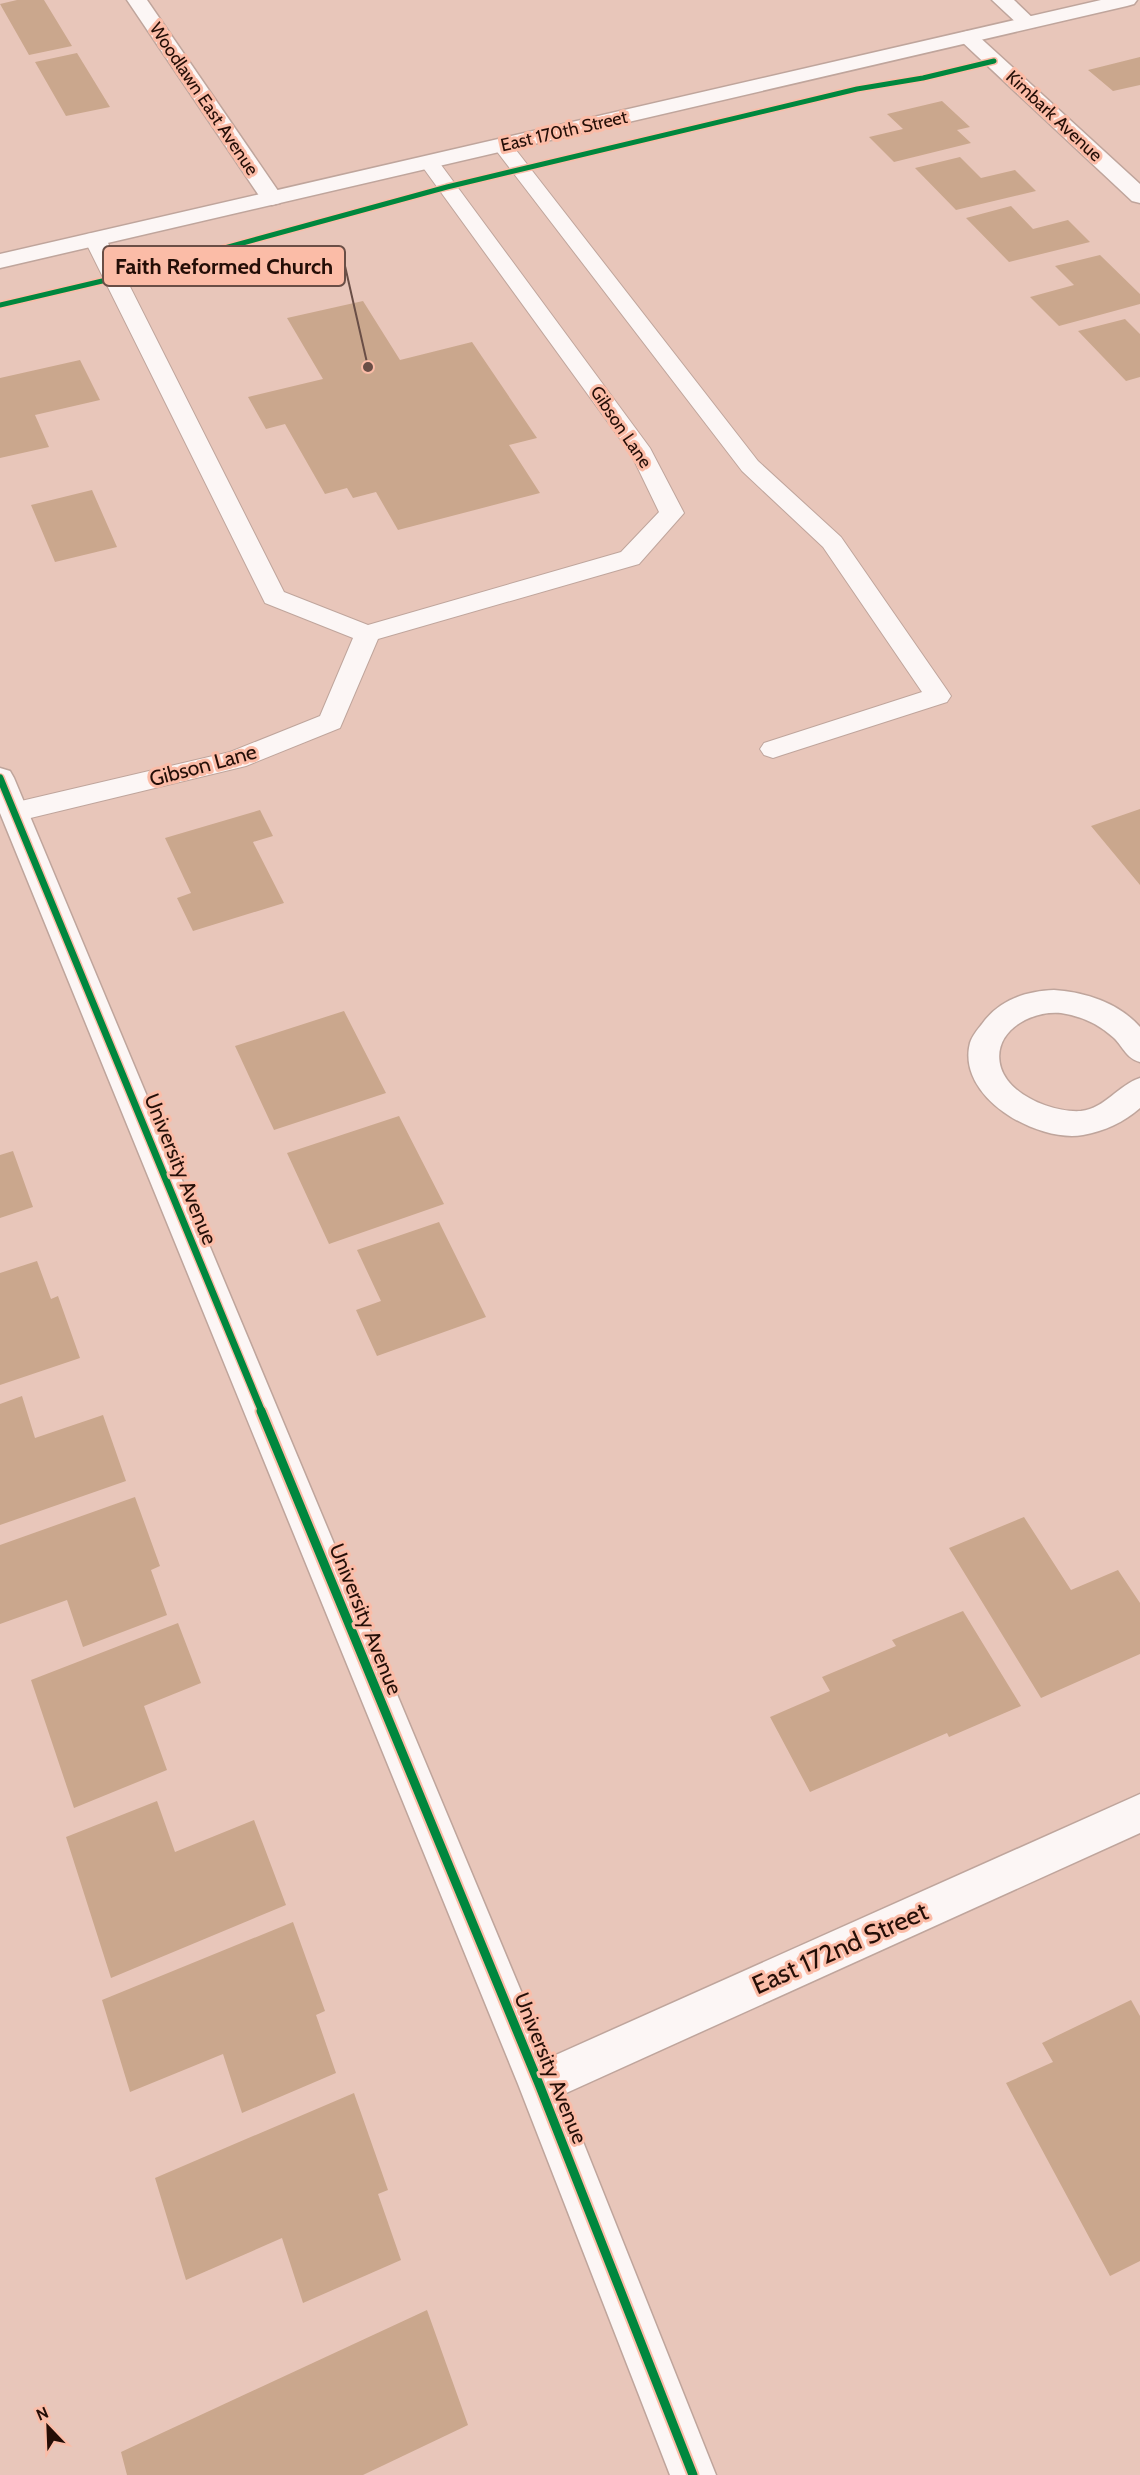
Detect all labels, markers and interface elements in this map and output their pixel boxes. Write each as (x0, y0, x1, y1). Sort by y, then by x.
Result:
street label: Woodlawn East Avenue (145, 19, 263, 179)
street label: Kimbark Avenue (1001, 66, 1107, 166)
street label: East 170th Street (498, 106, 630, 156)
callout: Faith Reformed Church (103, 246, 345, 286)
text: Faith Reformed Church (115, 253, 333, 280)
street label: Gibson Lane (586, 382, 656, 472)
street label: Gibson Lane (147, 739, 260, 791)
street label: University Avenue (139, 1090, 223, 1248)
street label: University Avenue (324, 1540, 408, 1698)
street label: East 172nd Street (747, 1895, 933, 2001)
street label: University Avenue (509, 1989, 593, 2147)
north arrow (18, 2397, 78, 2457)
text: N (33, 2403, 51, 2425)

